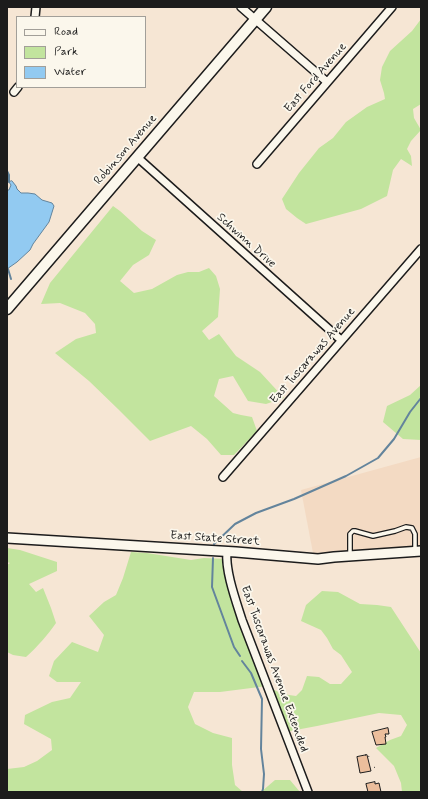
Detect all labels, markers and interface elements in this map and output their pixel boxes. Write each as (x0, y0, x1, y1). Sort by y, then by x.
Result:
legend (16, 16, 146, 88)
text: Road (54, 24, 78, 40)
street label: East Ford Avenue (282, 40, 350, 116)
text: Park (54, 44, 78, 60)
text: Water (54, 64, 86, 80)
street label: Robinson Avenue (91, 112, 161, 188)
street label: Schwinn Drive (213, 211, 279, 271)
street label: East Tuscarawas Avenue (267, 305, 359, 407)
street label: East State Street (170, 529, 260, 549)
street label: East Tuscarawas Avenue Extended (237, 584, 311, 754)

